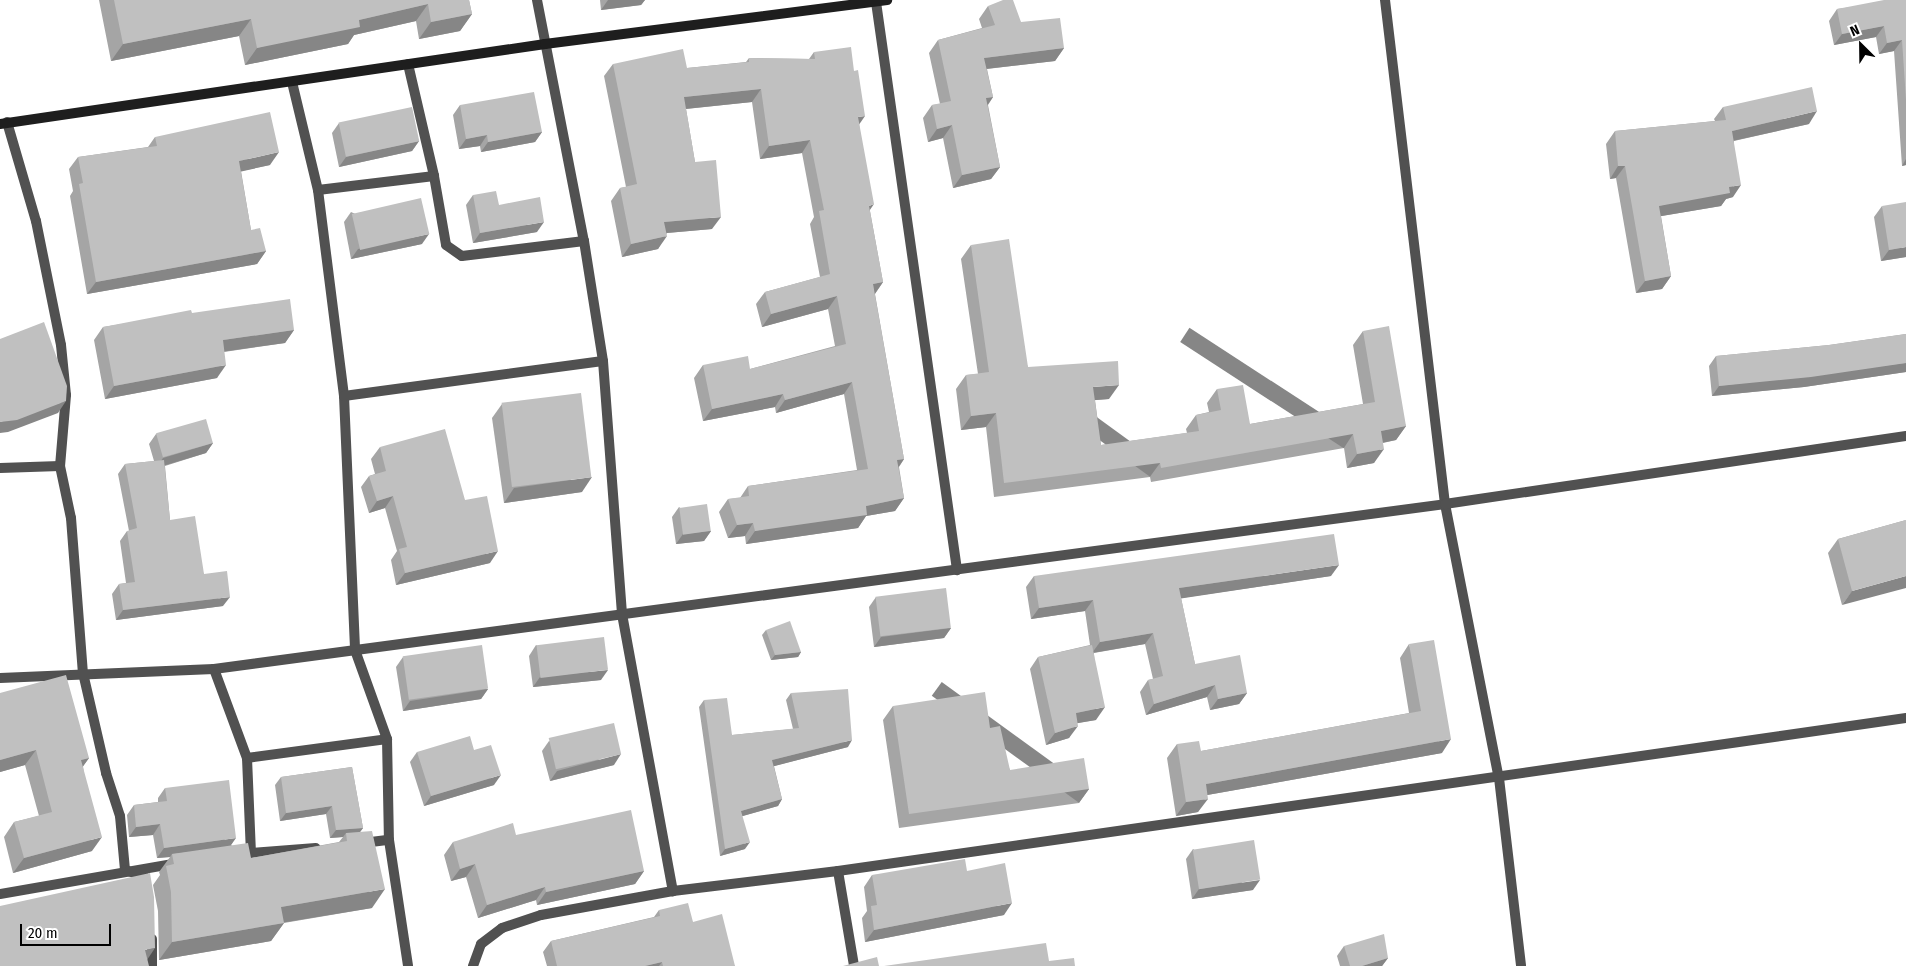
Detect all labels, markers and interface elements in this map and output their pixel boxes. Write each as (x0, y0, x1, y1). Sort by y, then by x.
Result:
north arrow (1836, 20, 1886, 70)
text: N (1848, 21, 1862, 40)
scale bar (22, 914, 114, 946)
text: 20 m (28, 924, 58, 942)

